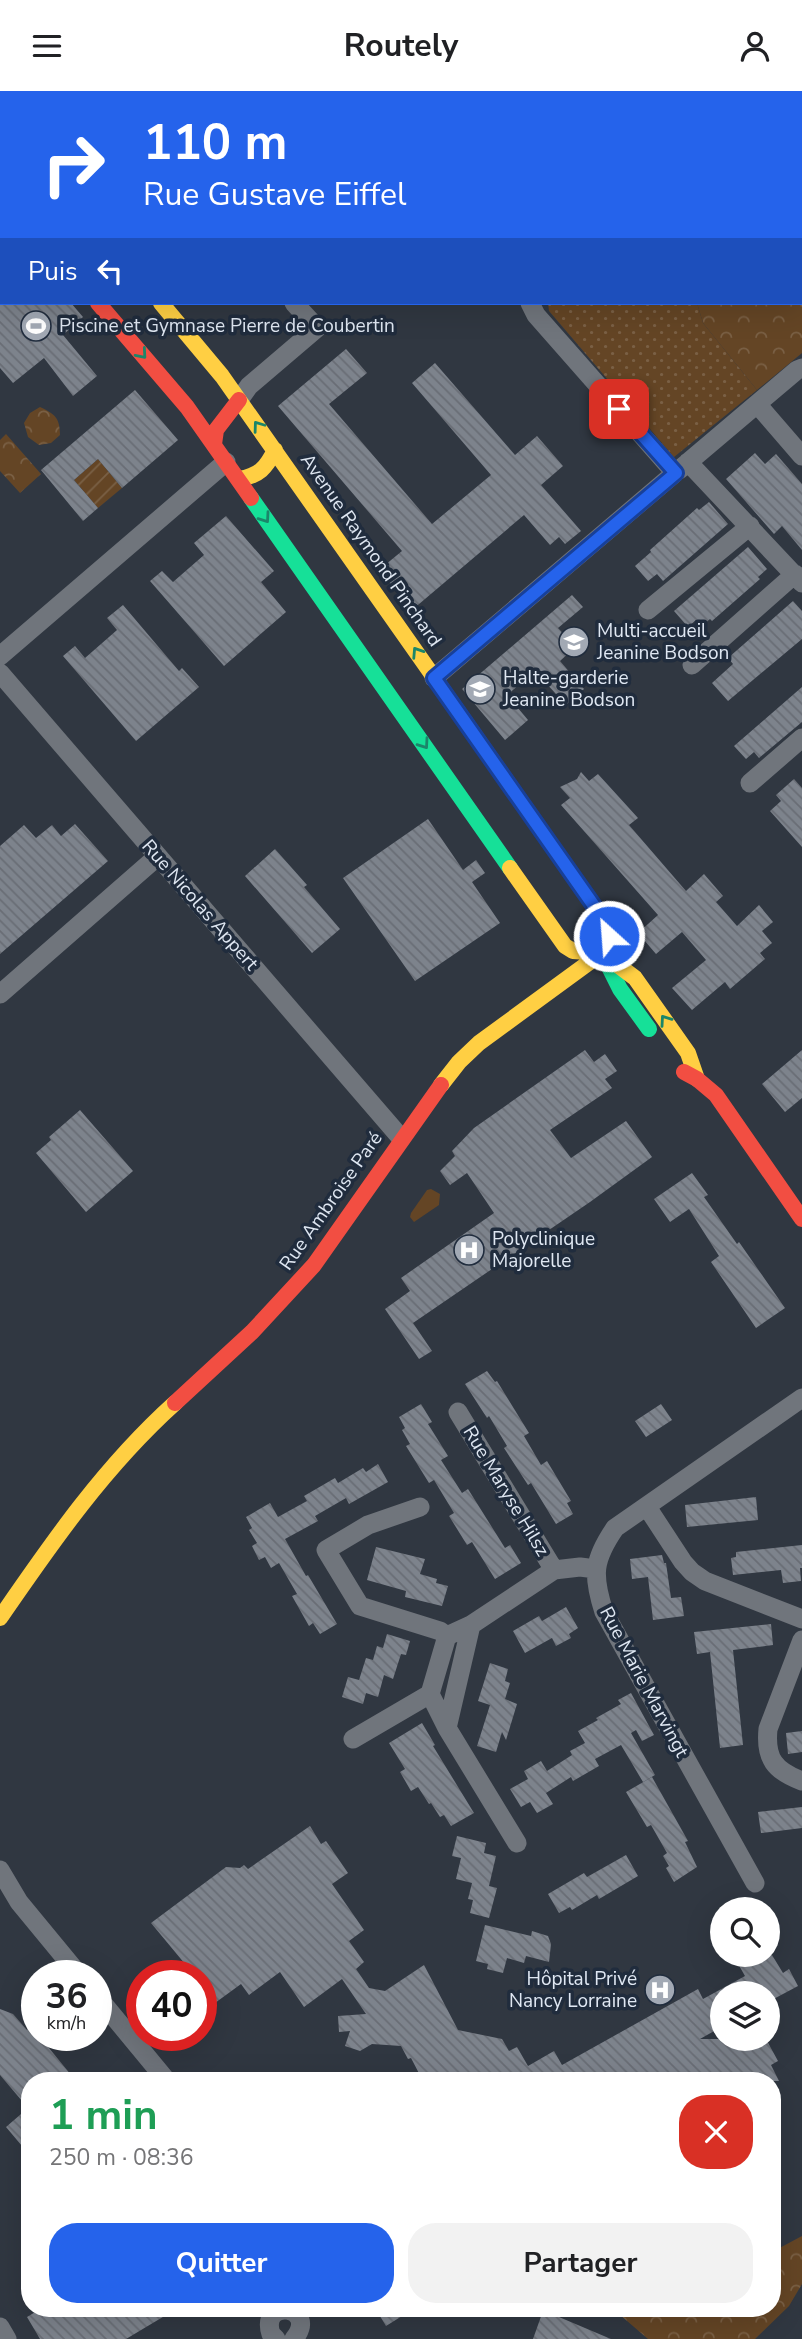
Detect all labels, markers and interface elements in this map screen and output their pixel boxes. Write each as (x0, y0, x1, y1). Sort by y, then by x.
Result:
text: Routely (344, 24, 458, 67)
icon: menu (28, 27, 66, 65)
icon: person (736, 27, 774, 65)
text: 110 m (143, 109, 287, 176)
icon: right (28, 119, 119, 210)
text: Rue Gustave Eiffel (143, 173, 406, 216)
icon: left (91, 252, 129, 290)
text: Puis (28, 254, 77, 289)
sports icon: Piscine et Gymnase Pierre de Coubertin (19, 309, 53, 343)
place label: Piscine et Gymnase Pierre de Coubertin (59, 313, 395, 339)
one-way arrow (134, 346, 146, 359)
pin (589, 379, 649, 439)
icon: arrive (600, 390, 638, 428)
one-way arrow (254, 421, 266, 434)
street label: Avenue Raymond Pinchard (294, 448, 448, 652)
one-way arrow (257, 510, 269, 523)
place label: Multi-accueil Jeanine Bodson (596, 618, 729, 666)
school or university icon: Multi-accueil Jeanine Bodson (557, 625, 591, 659)
one-way arrow (412, 647, 425, 660)
place label: Halte-garderie Jeanine Bodson (502, 665, 635, 713)
school or university icon: Halte-garderie Jeanine Bodson (463, 672, 497, 706)
one-way arrow (416, 736, 428, 749)
street label: Rue Nicolas Appert (136, 834, 264, 976)
position arrow (572, 899, 646, 973)
one-way arrow (661, 1015, 673, 1028)
street label: Rue Ambroise Paré (273, 1126, 389, 1276)
place label: Polyclinique Majorelle (492, 1226, 595, 1274)
hospital icon: Polyclinique Majorelle (452, 1233, 486, 1267)
street label: Rue Maryse Hilsz (457, 1421, 555, 1561)
street label: Rue Marie Marvingt (593, 1602, 695, 1762)
map controls (710, 1897, 780, 2051)
button: search (710, 1897, 780, 1967)
speed limit sign: 40 (126, 1960, 217, 2051)
place label: Hôpital Privé Nancy Lorraine (509, 1966, 637, 2014)
text: 36 (45, 1973, 88, 2020)
hospital icon: Hôpital Privé Nancy Lorraine (643, 1973, 677, 2007)
button: layers (710, 1981, 780, 2051)
text: km/h (47, 2011, 86, 2035)
text: 1 min (49, 2087, 158, 2144)
button: close (679, 2095, 753, 2169)
text: 250 m · 08:36 (49, 2142, 194, 2173)
button: Quitter (49, 2223, 394, 2303)
button: Partager (408, 2223, 753, 2303)

